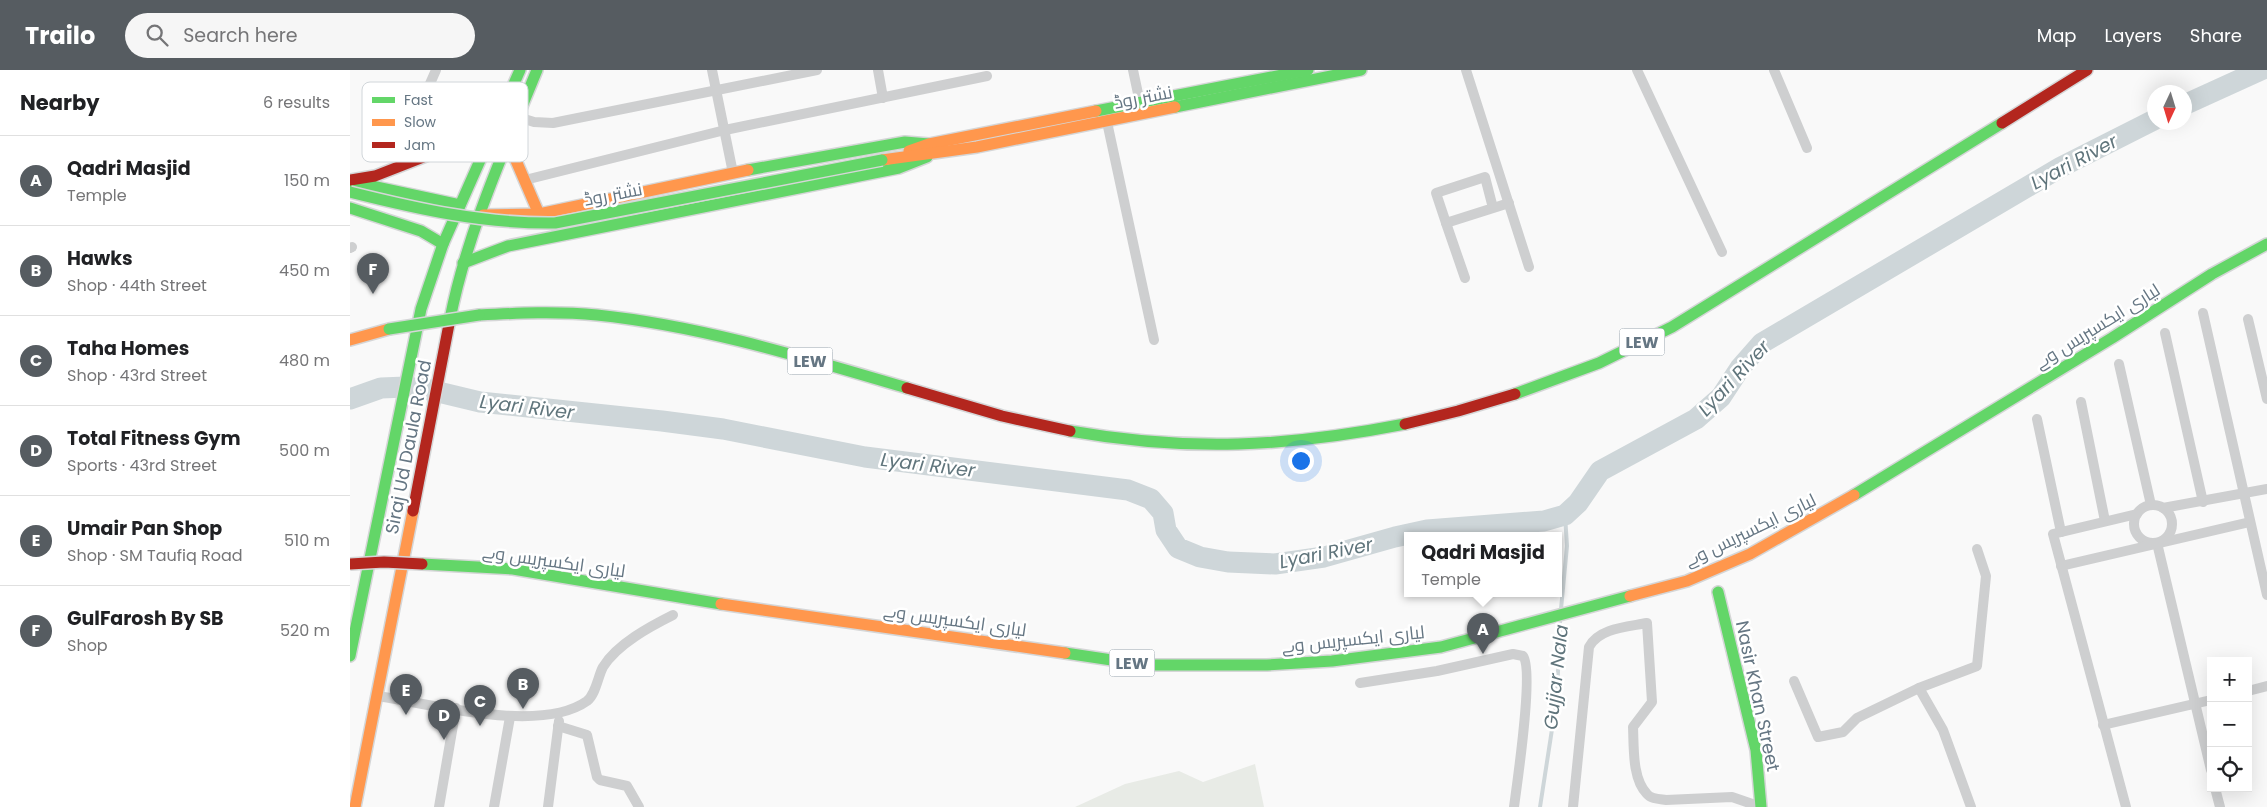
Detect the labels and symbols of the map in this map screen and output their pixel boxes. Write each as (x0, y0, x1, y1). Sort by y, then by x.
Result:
street label: نشتر روڈ (1112, 79, 1174, 115)
legend (362, 82, 528, 162)
north arrow (2147, 85, 2192, 130)
text: Fast (404, 90, 433, 110)
text: Slow (404, 112, 437, 132)
water label: Lyari River (2026, 127, 2123, 196)
text: Jam (404, 135, 435, 155)
street label: نشتر روڈ (582, 176, 644, 212)
pin: F (357, 253, 389, 294)
street label: لیاری ایکسپریس وے (2029, 277, 2165, 375)
road number: LEW (1620, 328, 1664, 356)
water label: Lyari River (1692, 333, 1777, 422)
road number: LEW (788, 348, 832, 374)
street label: Siraj Ud Daula Road (379, 358, 437, 536)
water label: Lyari River (478, 388, 577, 426)
water label: Lyari River (879, 446, 978, 484)
your location (1288, 448, 1314, 474)
street label: لیاری ایکسپریس وے (1680, 487, 1820, 573)
water label: Lyari River (1277, 531, 1376, 575)
street label: لیاری ایکسپریس وے (481, 539, 627, 583)
street label: لیاری ایکسپریس وے (882, 598, 1028, 642)
pin: A (1467, 613, 1499, 654)
street label: Nasir Khan Street (1730, 618, 1786, 774)
street label: لیاری ایکسپریس وے (1280, 619, 1426, 659)
water label: Gujjar Nala (1537, 623, 1575, 731)
road number: LEW (1110, 650, 1154, 676)
pin: B (507, 668, 539, 709)
pin: E (390, 674, 422, 715)
pin: C (464, 685, 496, 726)
pin: D (428, 699, 460, 740)

